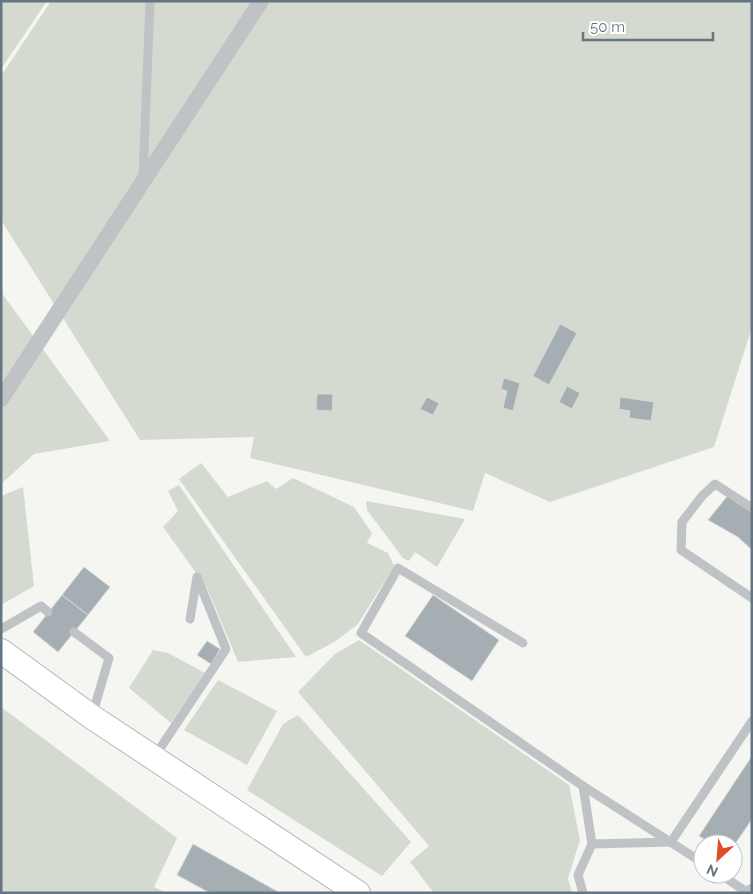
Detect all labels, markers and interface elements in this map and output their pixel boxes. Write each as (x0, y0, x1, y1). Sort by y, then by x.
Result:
scale bar (583, 10, 713, 42)
text: 50 m (590, 18, 625, 36)
north arrow (693, 834, 743, 884)
text: N (704, 861, 721, 880)

